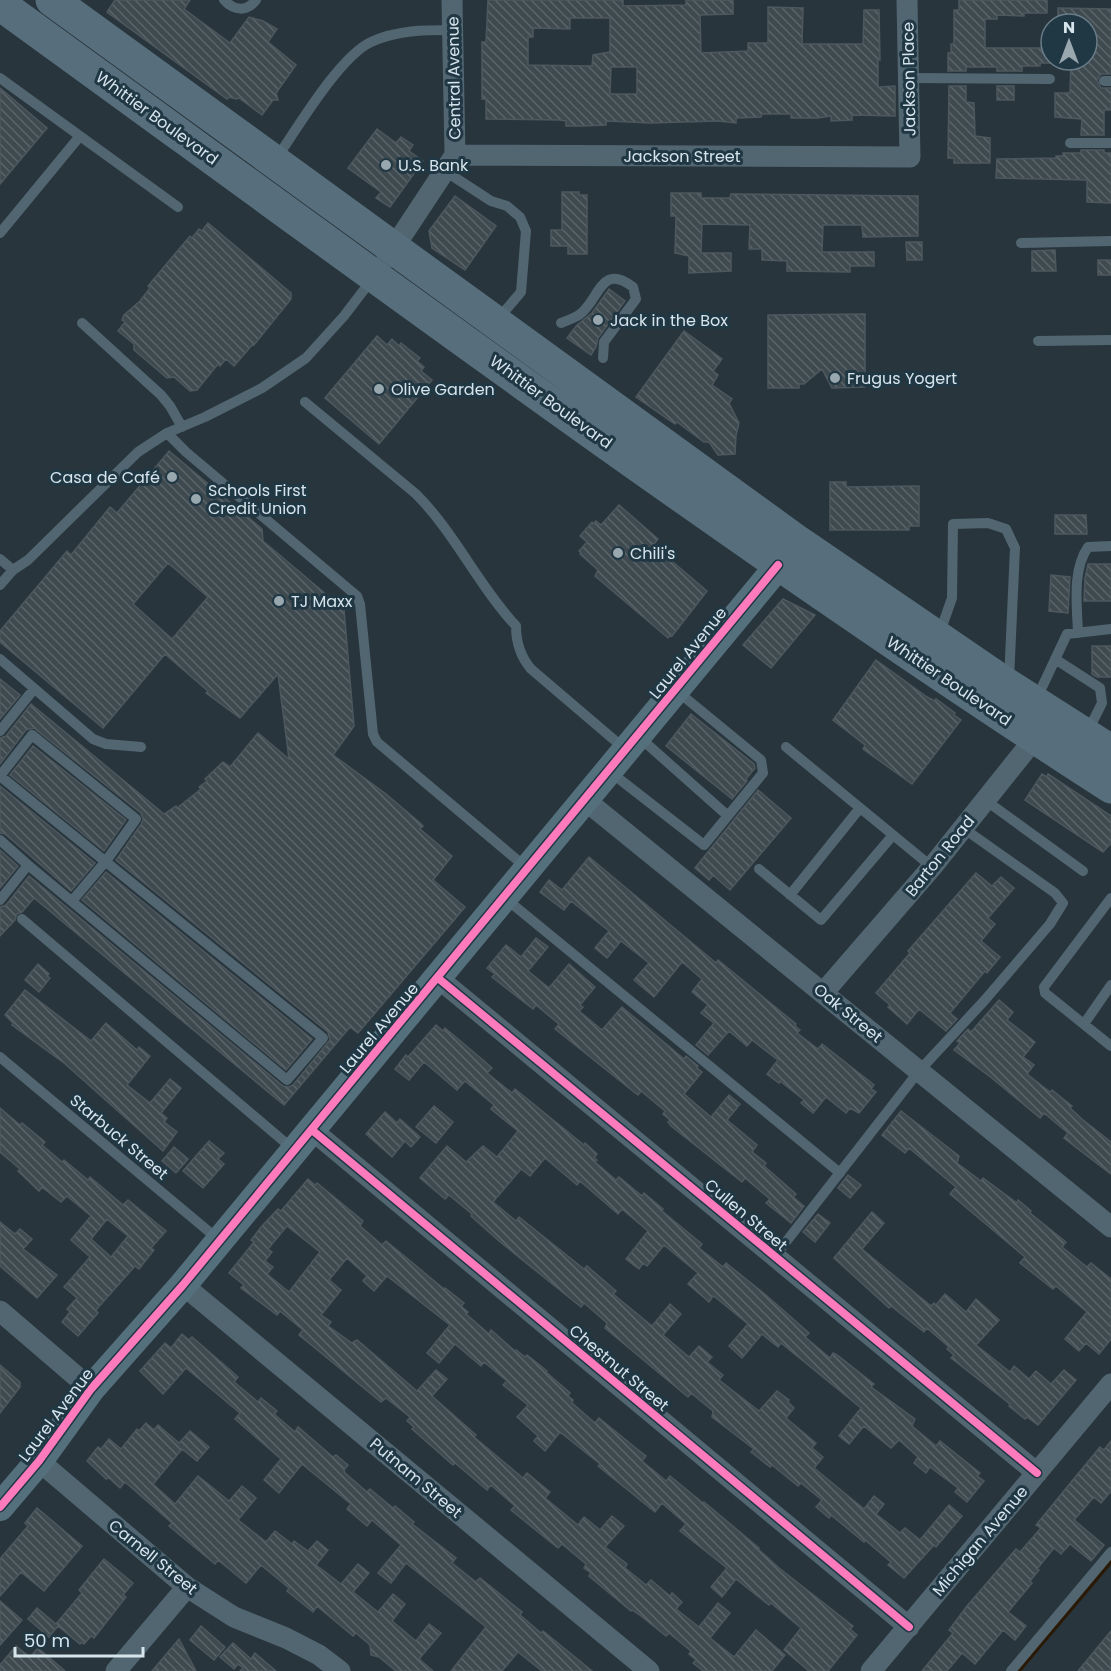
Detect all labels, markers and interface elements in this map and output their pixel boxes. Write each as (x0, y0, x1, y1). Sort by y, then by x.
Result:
north arrow (1039, 12, 1099, 72)
street label: Central Avenue (441, 16, 467, 140)
text: N (1063, 16, 1075, 39)
street label: Jackson Place (897, 22, 921, 136)
street label: Whittier Boulevard (91, 66, 223, 170)
street label: Jackson Street (623, 145, 741, 168)
place label: U.S. Bank (398, 154, 469, 177)
marker: U.S. Bank (379, 158, 393, 172)
place label: Jack in the Box (610, 309, 728, 332)
marker: Jack in the Box (591, 313, 605, 327)
street label: Whittier Boulevard (485, 350, 617, 454)
place label: Frugus Yogert (847, 367, 957, 390)
marker: Frugus Yogert (828, 371, 842, 385)
place label: Olive Garden (391, 378, 495, 401)
marker: Olive Garden (372, 382, 386, 396)
place label: Casa de Café (50, 466, 160, 489)
marker: Casa de Café (165, 470, 179, 484)
place label: Schools First Credit Union (208, 479, 307, 520)
marker: Schools First Credit Union (189, 492, 203, 506)
place label: Chili's (630, 542, 675, 565)
marker: Chili's (611, 546, 625, 560)
place label: TJ Maxx (291, 590, 353, 613)
marker: TJ Maxx (272, 594, 286, 608)
street label: Laurel Avenue (644, 602, 732, 704)
street label: Whittier Boulevard (882, 631, 1016, 731)
street label: Barton Road (900, 810, 980, 902)
street label: Laurel Avenue (334, 978, 424, 1078)
street label: Oak Street (809, 978, 888, 1048)
street label: Starbuck Street (65, 1089, 173, 1185)
street label: Cullen Street (700, 1173, 792, 1257)
street label: Chestnut Street (564, 1319, 674, 1417)
street label: Laurel Avenue (13, 1363, 99, 1467)
street label: Putnam Street (365, 1433, 467, 1524)
street label: Michigan Avenue (927, 1481, 1033, 1601)
street label: Carnell Street (104, 1514, 202, 1600)
scale bar (15, 1620, 142, 1658)
text: 50 m (24, 1628, 70, 1653)

